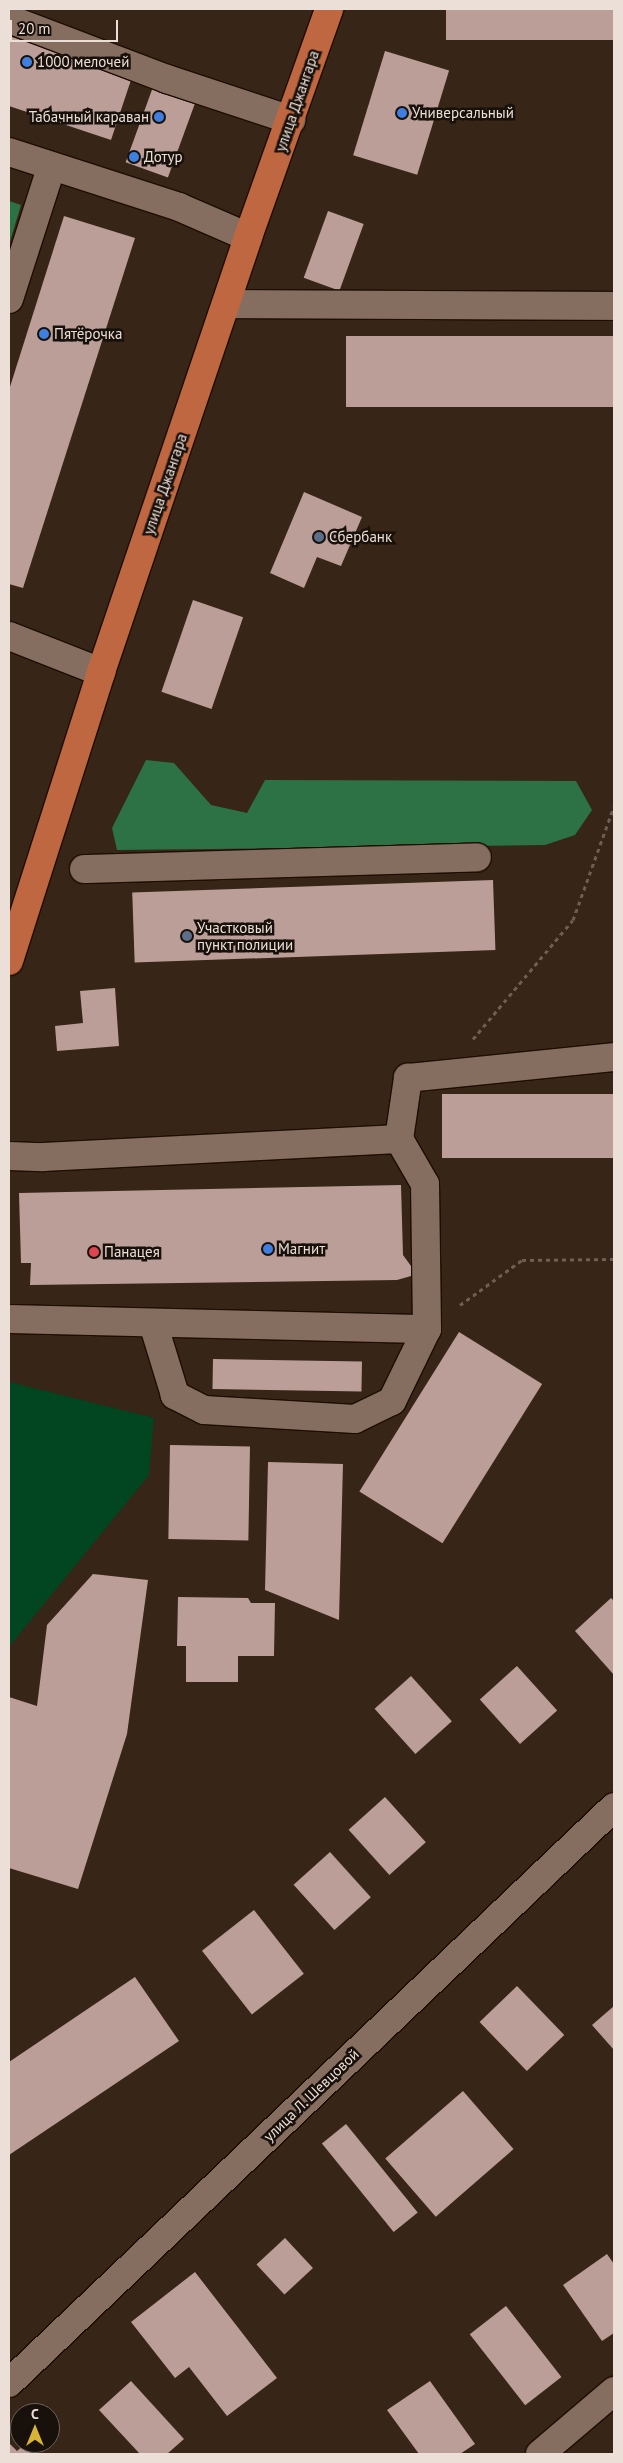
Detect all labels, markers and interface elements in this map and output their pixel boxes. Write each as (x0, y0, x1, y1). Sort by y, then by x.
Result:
scale bar (12, 10, 120, 42)
text: 20 m (18, 19, 51, 38)
street label: улица Джангара (271, 48, 323, 154)
place label: 1000 мелочей (37, 53, 129, 71)
marker: 1000 мелочей (21, 56, 33, 68)
place label: Универсальный (412, 104, 514, 122)
marker: Универсальный (396, 107, 408, 119)
place label: Табачный караван (29, 108, 149, 126)
marker: Табачный караван (153, 111, 165, 123)
place label: Дотур (144, 148, 183, 166)
marker: Дотур (128, 151, 140, 163)
place label: Пятёрочка (54, 325, 122, 343)
marker: Пятёрочка (38, 328, 50, 340)
street label: улица Джангара (139, 431, 191, 537)
place label: Сбербанк (329, 528, 392, 546)
marker: Сбербанк (313, 531, 325, 543)
place label: Участковый пункт полиции (197, 918, 294, 953)
marker: Участковый пункт полиции (181, 930, 193, 942)
place label: Магнит (278, 1240, 325, 1258)
place label: Панацея (104, 1243, 160, 1261)
marker: Магнит (262, 1243, 274, 1255)
marker: Панацея (88, 1246, 100, 1258)
street label: улица Л. Шевцовой (259, 2044, 363, 2146)
north arrow (10, 2403, 60, 2453)
text: С (31, 2405, 39, 2423)

